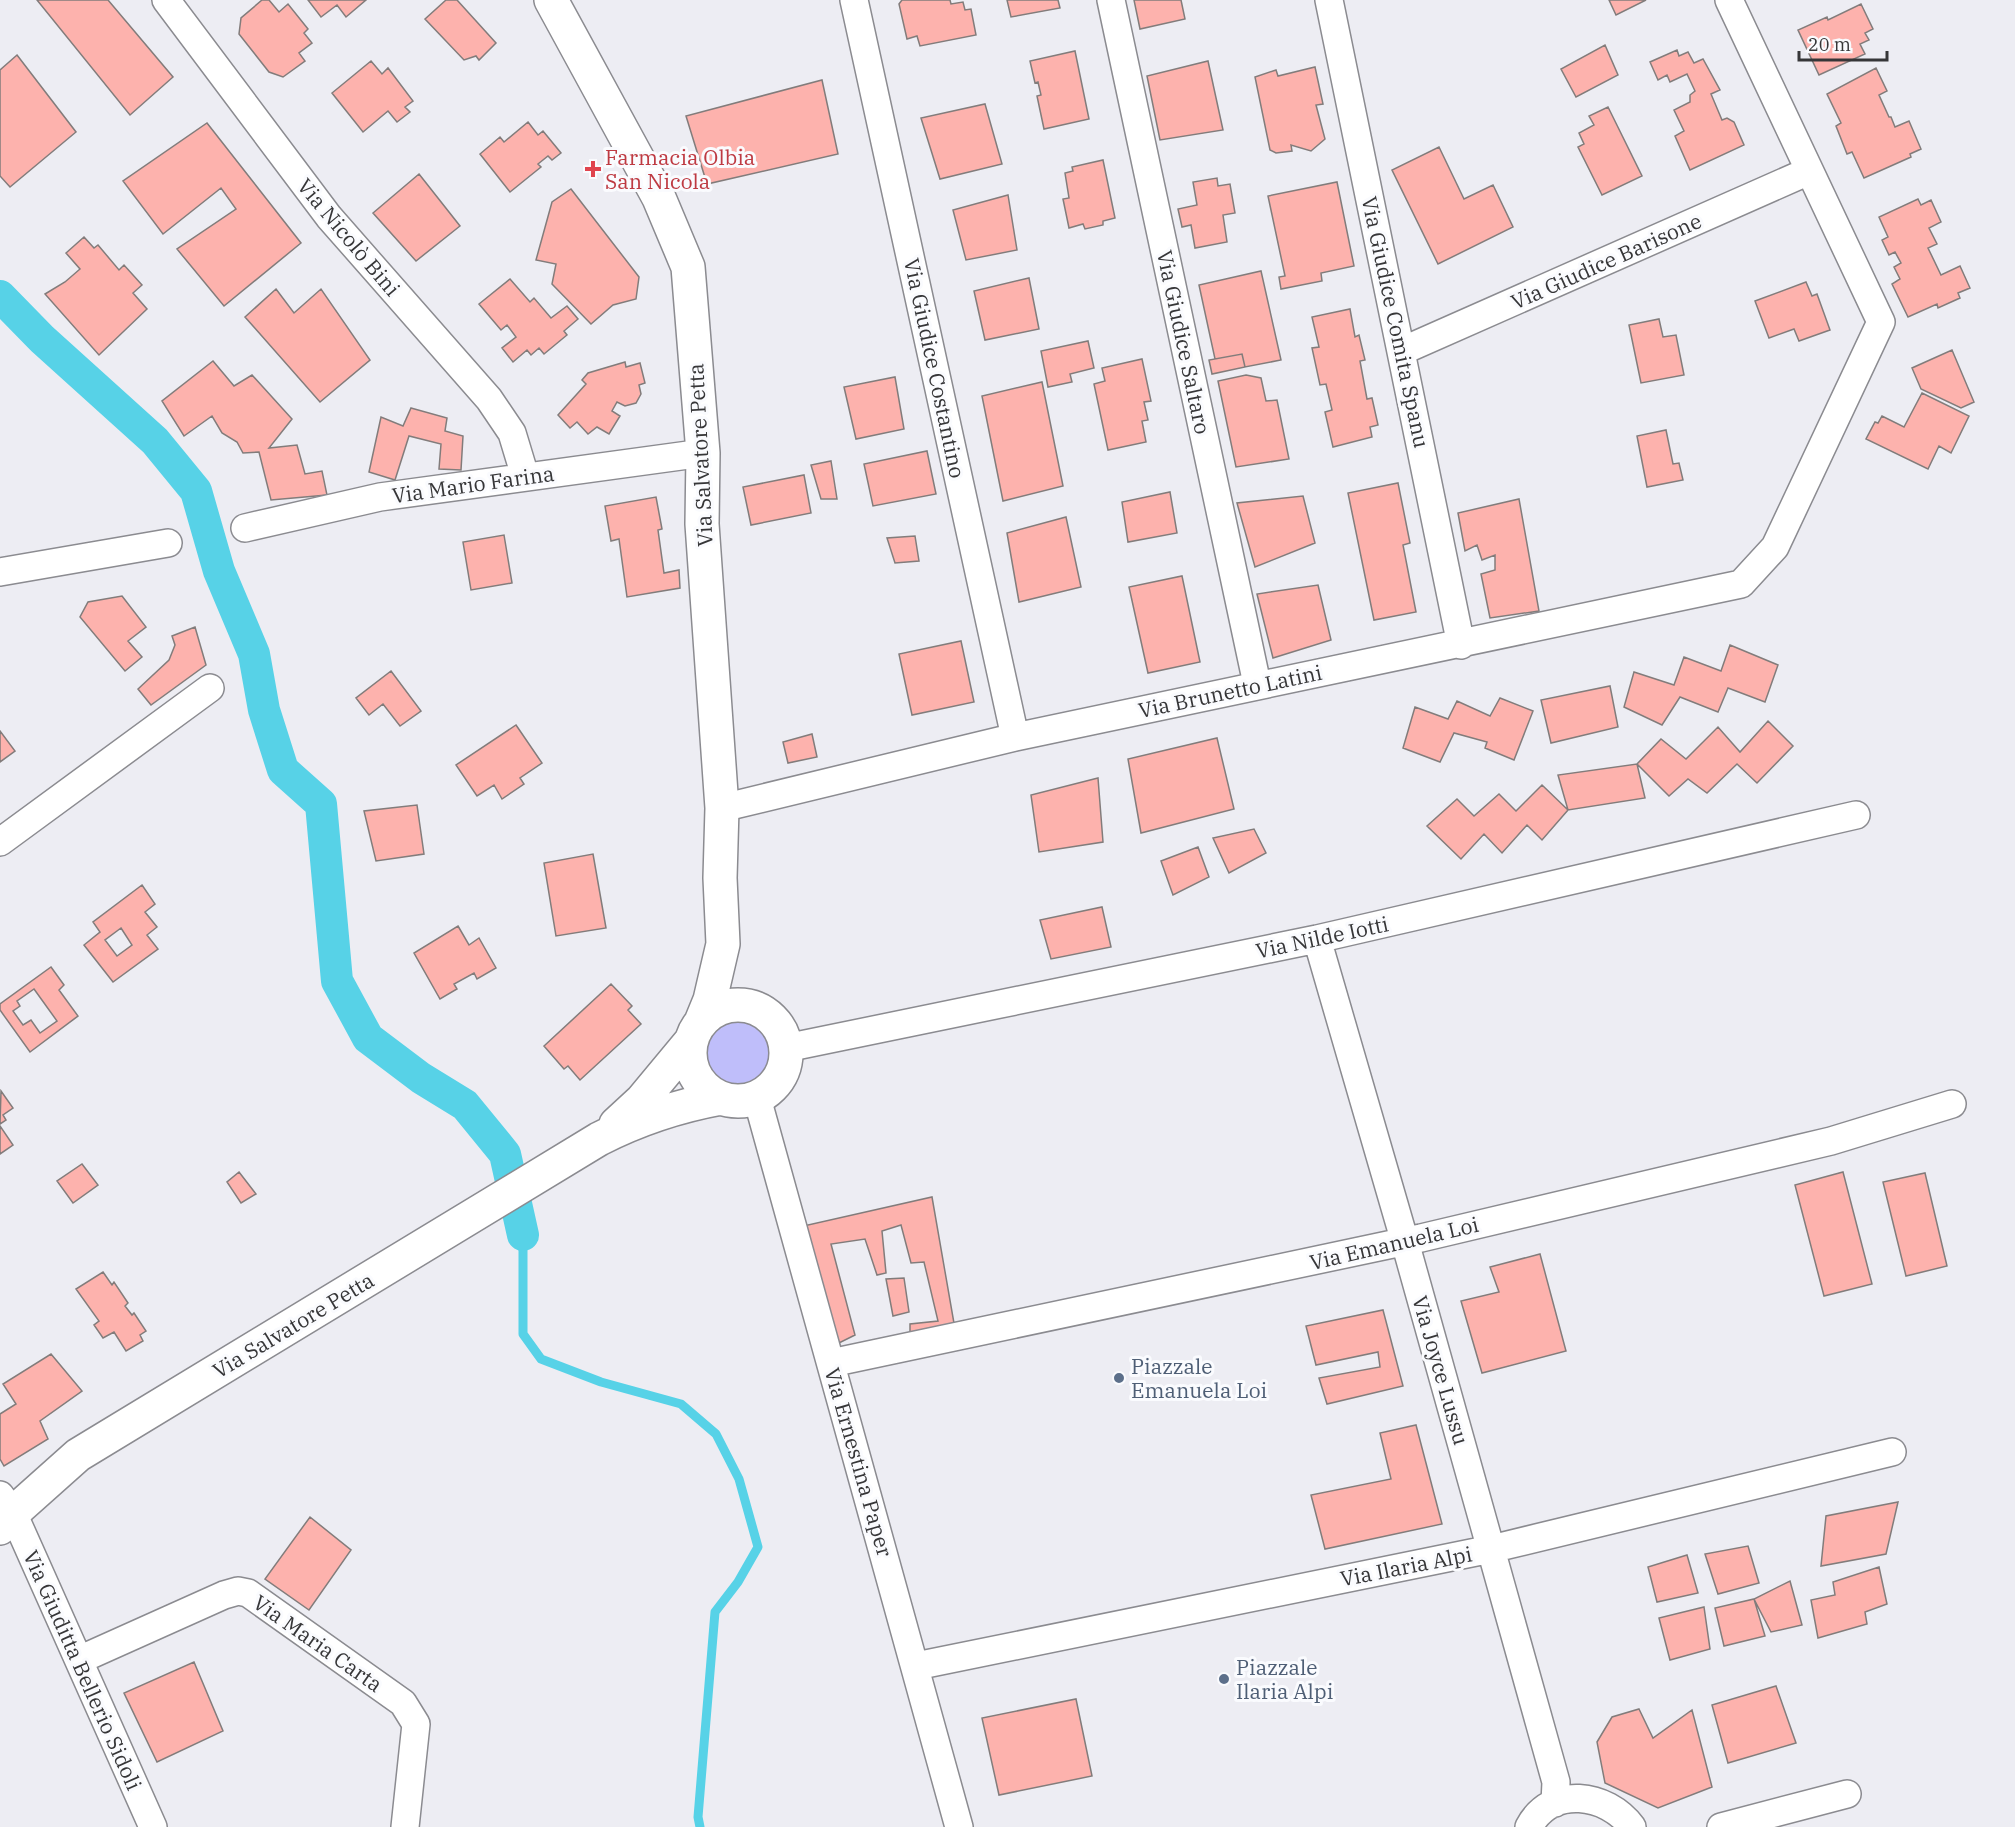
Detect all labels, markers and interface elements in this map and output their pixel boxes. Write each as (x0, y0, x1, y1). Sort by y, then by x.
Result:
scale bar (1799, 24, 1888, 62)
text: 20 m (1808, 33, 1851, 56)
place label: Farmacia Olbia San Nicola (605, 143, 755, 195)
marker: Farmacia Olbia San Nicola (586, 162, 600, 176)
street label: Via Nicolò Bini (291, 172, 407, 302)
street label: Via Giudice Comita Spanu (1356, 194, 1436, 450)
street label: Via Giudice Barisone (1506, 206, 1706, 316)
street label: Via Giudice Saltaro (1151, 247, 1217, 437)
street label: Via Giudice Costantino (898, 255, 972, 481)
street label: Via Salvatore Petta (681, 363, 719, 547)
street label: Via Mario Farina (390, 459, 556, 509)
street label: Via Brunetto Latini (1136, 658, 1324, 724)
street label: Via Nilde Iotti (1253, 909, 1391, 965)
street label: Via Emanuela Loi (1307, 1210, 1481, 1276)
street label: Via Salvatore Petta (207, 1266, 379, 1384)
street label: Via Joyce Lussu (1406, 1292, 1476, 1448)
place label: Piazzale Emanuela Loi (1131, 1352, 1267, 1404)
street label: Via Ernestina Paper (819, 1364, 900, 1561)
marker: Piazzale Emanuela Loi (1112, 1371, 1126, 1385)
street label: Via Ilaria Alpi (1338, 1539, 1474, 1593)
street label: Via Giuditta Bellerio Sidoli (17, 1546, 149, 1794)
street label: Via Maria Carta (248, 1588, 388, 1698)
place label: Piazzale Ilaria Alpi (1236, 1653, 1333, 1705)
marker: Piazzale Ilaria Alpi (1217, 1672, 1231, 1686)

